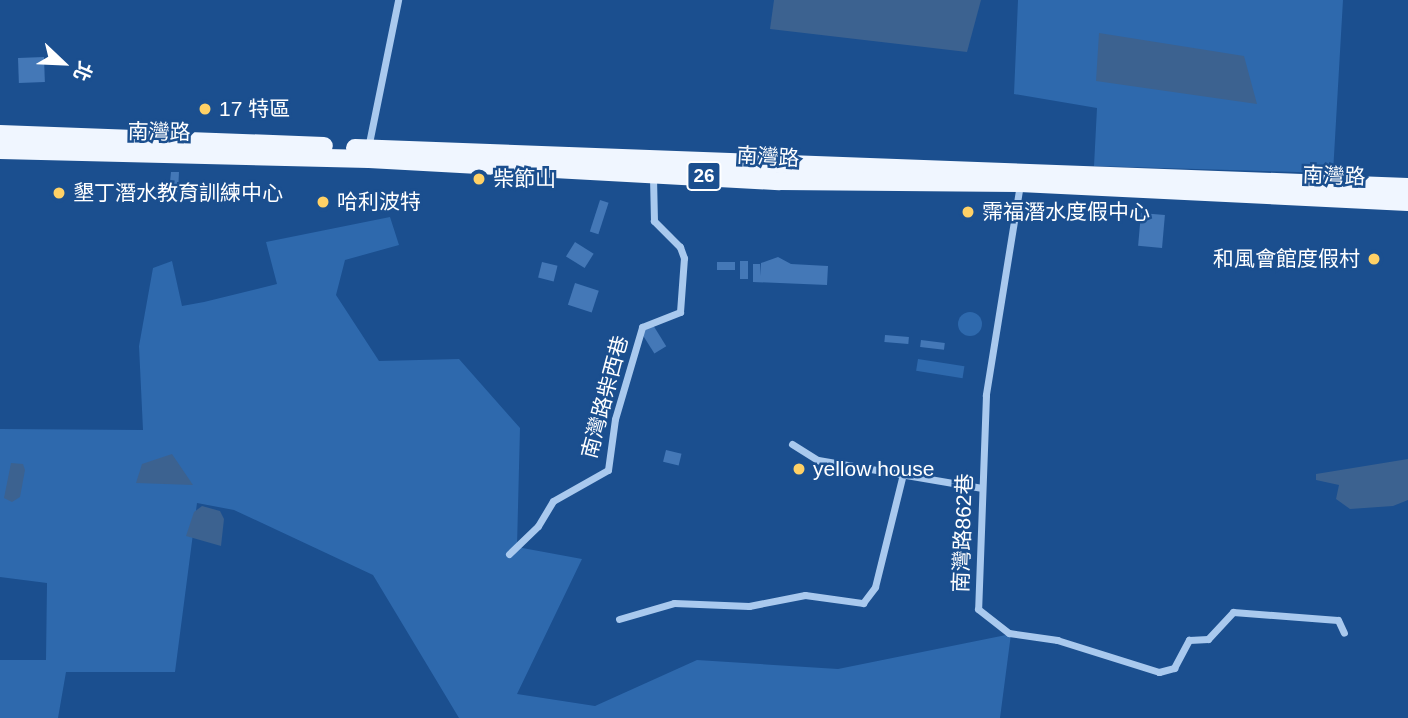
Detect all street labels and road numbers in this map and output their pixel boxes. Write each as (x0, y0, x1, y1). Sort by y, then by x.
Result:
street label: 南灣路 (127, 119, 191, 145)
street label: 南灣路 (736, 143, 800, 171)
road number: 26 (685, 160, 723, 192)
street label: 南灣路 (1302, 162, 1366, 190)
street label: 南灣路柴西巷 (577, 333, 633, 461)
street label: 南灣路862巷 (948, 473, 978, 593)

